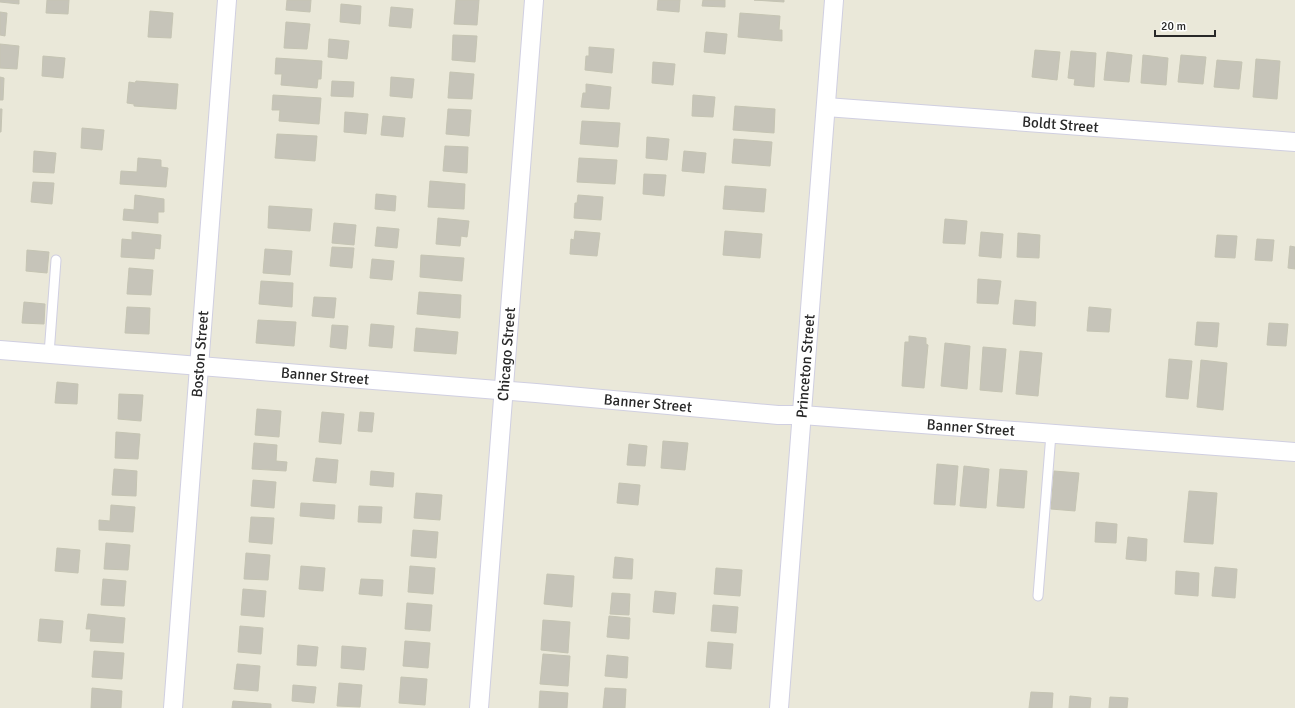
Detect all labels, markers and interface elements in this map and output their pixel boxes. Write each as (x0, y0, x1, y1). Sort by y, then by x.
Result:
scale bar (1155, 12, 1215, 38)
text: 20 m (1161, 19, 1186, 34)
street label: Boldt Street (1021, 113, 1099, 136)
street label: Chicago Street (494, 306, 519, 402)
street label: Boston Street (188, 310, 212, 398)
street label: Princeton Street (793, 313, 819, 419)
street label: Banner Street (280, 364, 370, 389)
street label: Banner Street (603, 390, 693, 416)
street label: Banner Street (926, 415, 1016, 440)

